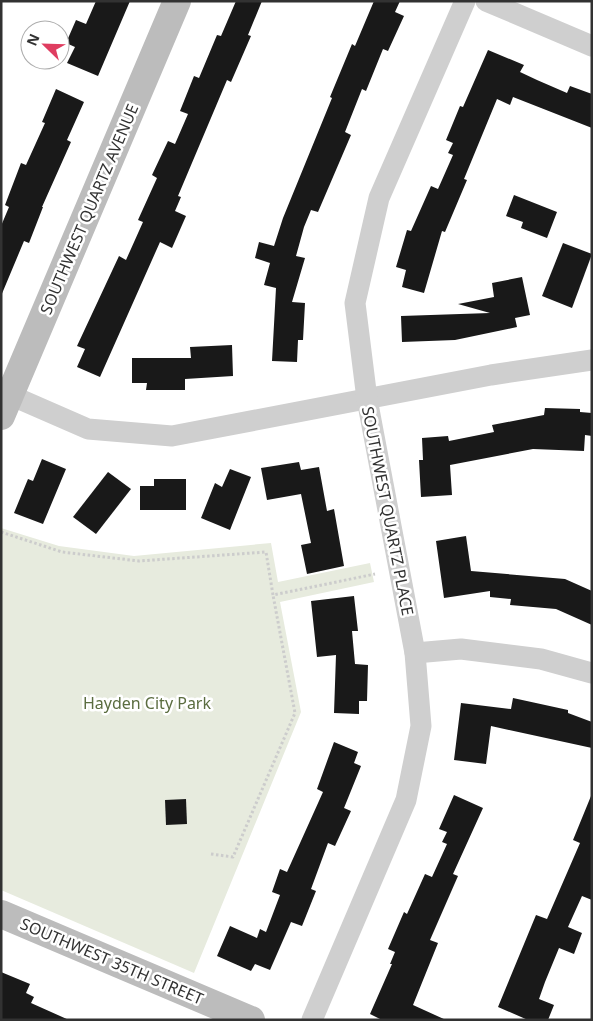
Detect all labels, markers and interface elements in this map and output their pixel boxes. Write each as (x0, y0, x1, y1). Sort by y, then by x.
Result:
north arrow (20, 20, 70, 70)
text: N (22, 31, 44, 49)
street label: SOUTHWEST QUARTZ AVENUE (35, 100, 143, 318)
street label: SOUTHWEST QUARTZ PLACE (357, 404, 419, 618)
park label: Hayden City Park (83, 692, 211, 714)
street label: SOUTHWEST 35TH STREET (17, 912, 207, 1010)

